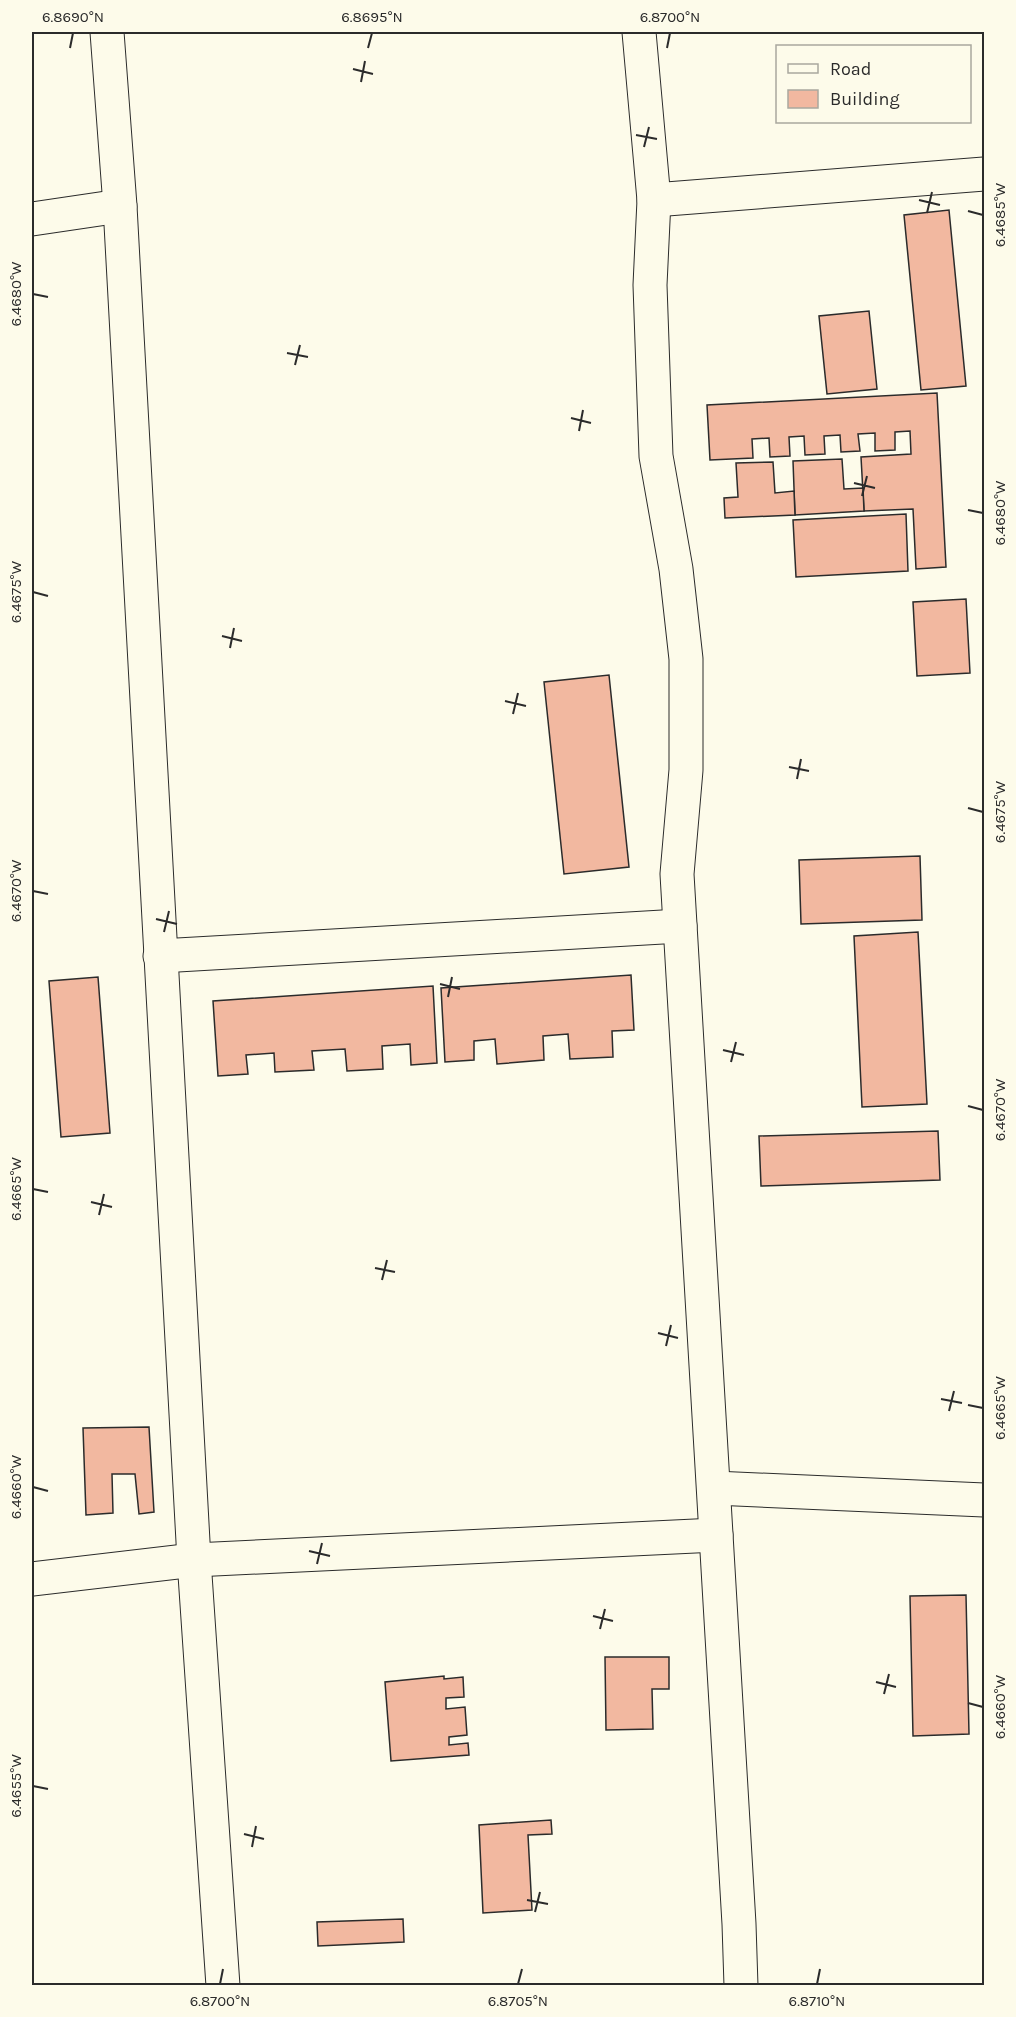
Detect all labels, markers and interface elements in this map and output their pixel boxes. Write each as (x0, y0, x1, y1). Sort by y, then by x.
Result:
text: 6.8690°N (42, 8, 104, 26)
text: 6.8695°N (341, 8, 403, 26)
text: 6.8700°N (640, 8, 700, 26)
legend (776, 45, 971, 123)
text: Road (830, 58, 871, 80)
text: Building (830, 88, 900, 110)
text: 6.4685°W (991, 182, 1009, 247)
text: 6.4680°W (7, 261, 25, 326)
text: 6.4680°W (991, 480, 1009, 545)
text: 6.4675°W (7, 560, 25, 623)
text: 6.4675°W (991, 780, 1009, 843)
text: 6.4670°W (7, 859, 25, 922)
text: 6.4670°W (991, 1078, 1009, 1141)
text: 6.4665°W (7, 1157, 25, 1221)
text: 6.4665°W (991, 1376, 1009, 1440)
text: 6.4660°W (7, 1454, 25, 1519)
text: 6.4660°W (991, 1674, 1009, 1739)
text: 6.4655°W (7, 1754, 25, 1818)
text: 6.8700°N (190, 1992, 250, 2010)
text: 6.8705°N (488, 1992, 548, 2010)
text: 6.8710°N (789, 1992, 845, 2010)

